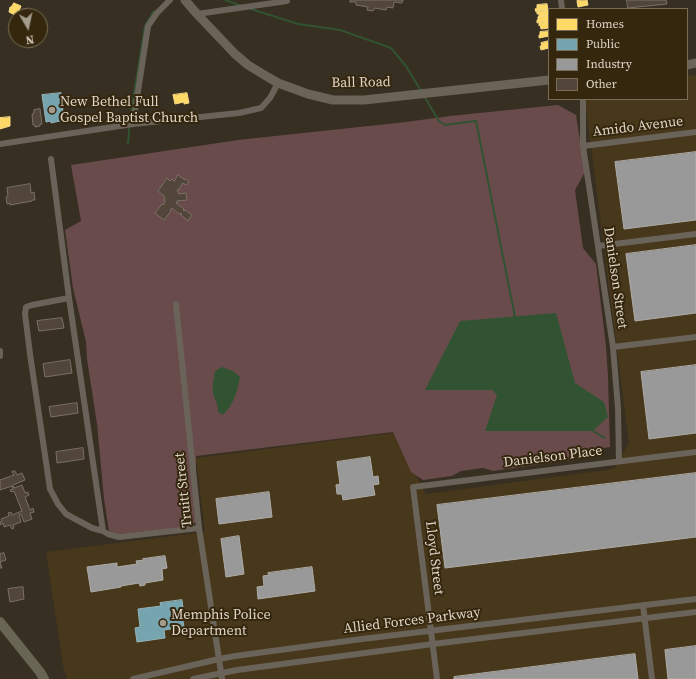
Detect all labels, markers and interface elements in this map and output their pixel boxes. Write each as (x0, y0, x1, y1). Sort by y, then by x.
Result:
north arrow (8, 8, 48, 48)
legend (548, 8, 688, 100)
text: Homes (586, 16, 624, 32)
text: N (25, 31, 35, 47)
text: Public (586, 36, 620, 52)
text: Industry (586, 56, 632, 72)
street label: Ball Road (331, 74, 391, 92)
text: Other (586, 76, 617, 92)
place label: New Bethel Full Gospel Baptist Church (60, 94, 198, 126)
marker: New Bethel Full Gospel Baptist Church (47, 105, 57, 115)
street label: Amido Avenue (592, 113, 684, 141)
street label: Danielson Street (600, 226, 630, 330)
street label: Danielson Place (502, 443, 604, 471)
street label: Truitt Street (172, 452, 196, 528)
street label: Lloyd Street (421, 520, 447, 596)
street label: Allied Forces Parkway (343, 604, 481, 638)
place label: Memphis Police Department (171, 607, 271, 640)
marker: Memphis Police Department (158, 618, 168, 628)

